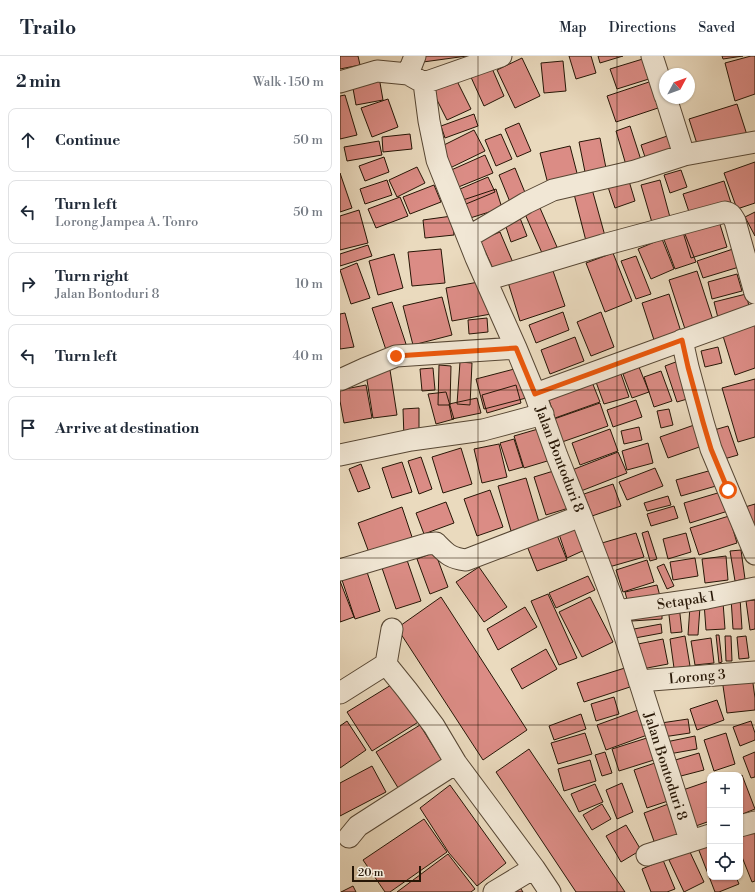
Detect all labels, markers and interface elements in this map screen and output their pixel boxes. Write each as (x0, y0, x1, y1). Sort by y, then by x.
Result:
text: Trailo (20, 16, 76, 40)
text: Map (559, 19, 587, 37)
text: Directions (609, 19, 676, 37)
text: Saved (698, 19, 735, 37)
north arrow (659, 68, 695, 104)
text: 2 min (16, 71, 61, 93)
text: Walk · 150 m (253, 74, 324, 90)
icon: ahead (17, 129, 39, 151)
text: Continue (55, 131, 120, 150)
text: 50 m (293, 132, 323, 148)
text: Turn left (55, 195, 117, 214)
icon: left (17, 201, 39, 223)
text: 50 m (293, 204, 323, 220)
text: Lorong Jampea A. Tonro (55, 214, 198, 230)
text: Turn right (55, 267, 129, 286)
icon: right (17, 273, 39, 295)
text: 10 m (295, 276, 323, 292)
text: Jalan Bontoduri 8 (55, 286, 160, 302)
icon: left (17, 345, 39, 367)
text: Turn left (55, 347, 117, 366)
route end (387, 347, 405, 365)
text: 40 m (293, 348, 323, 364)
street label: Jalan Bontoduri 8 (530, 403, 588, 515)
icon: arrive (17, 417, 39, 439)
text: Arrive at destination (55, 419, 199, 438)
route start (719, 481, 737, 499)
street label: Setapak 1 (656, 588, 717, 614)
street label: Lorong 3 (668, 666, 727, 688)
street label: Jalan Bontoduri 8 (639, 709, 691, 823)
map controls (707, 772, 743, 880)
button: + (707, 772, 743, 808)
button: − (707, 808, 743, 844)
button: locate (707, 844, 743, 880)
scale bar (352, 864, 421, 883)
text: 20 m (358, 866, 383, 880)

